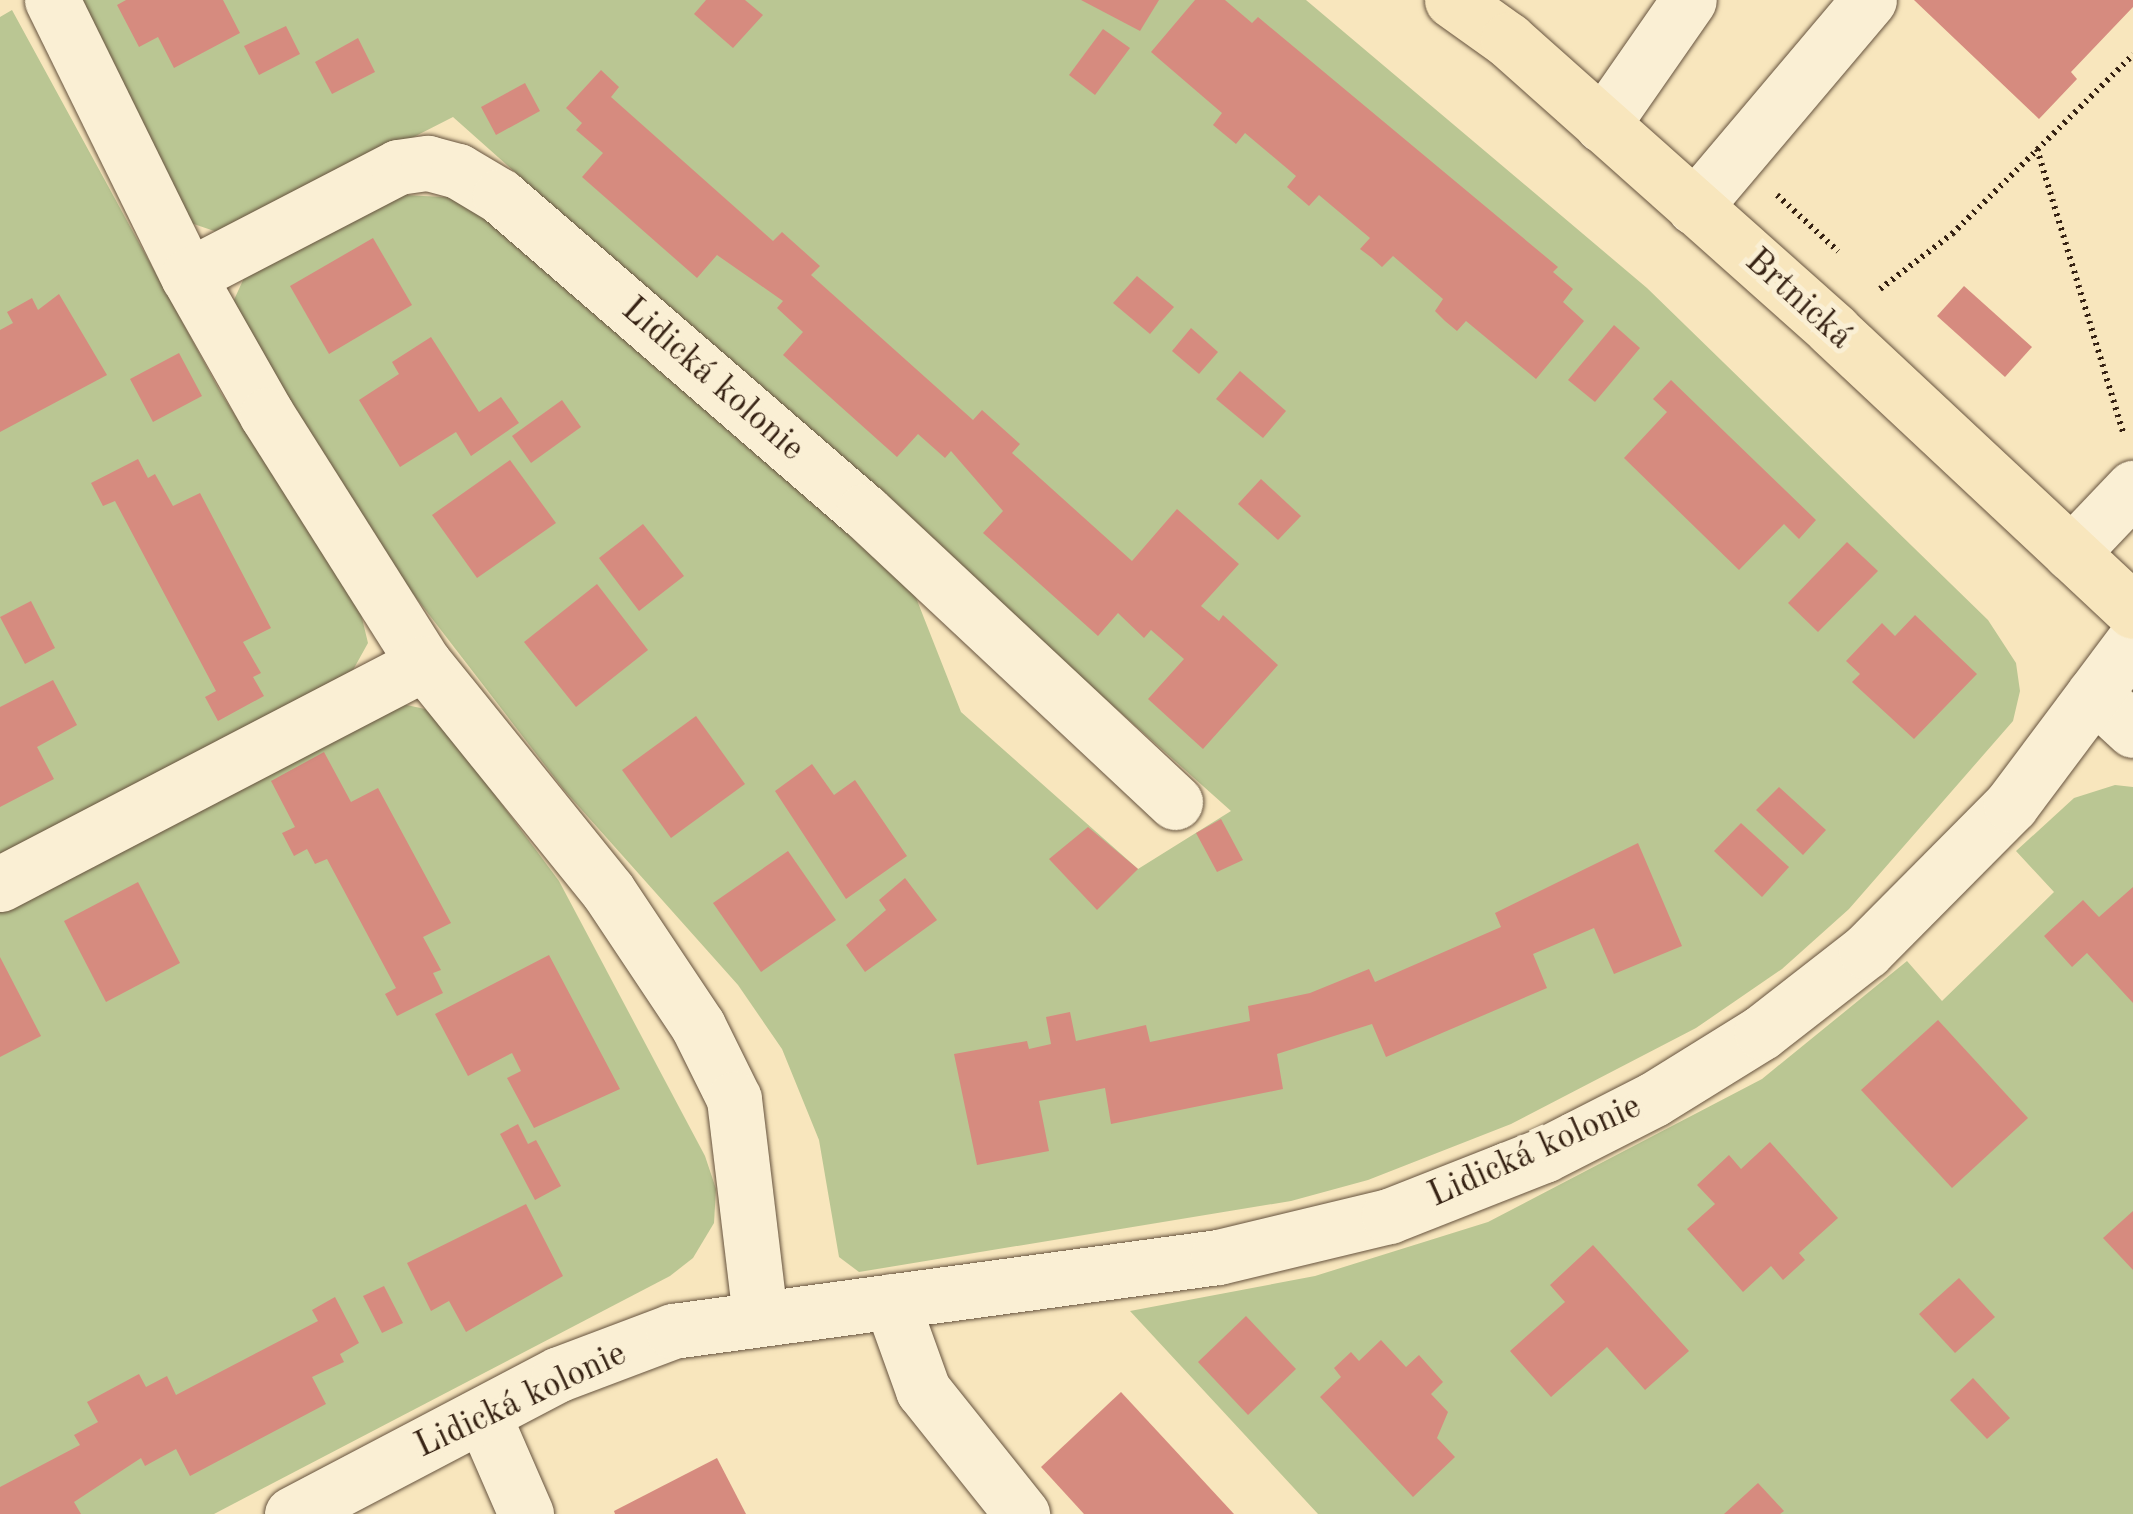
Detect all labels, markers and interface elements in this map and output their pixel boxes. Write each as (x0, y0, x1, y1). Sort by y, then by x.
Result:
street label: Brtnická (1736, 241, 1860, 359)
street label: Lidická kolonie (612, 289, 812, 471)
street label: Lidická kolonie (1422, 1086, 1648, 1218)
street label: Lidická kolonie (409, 1334, 633, 1468)

